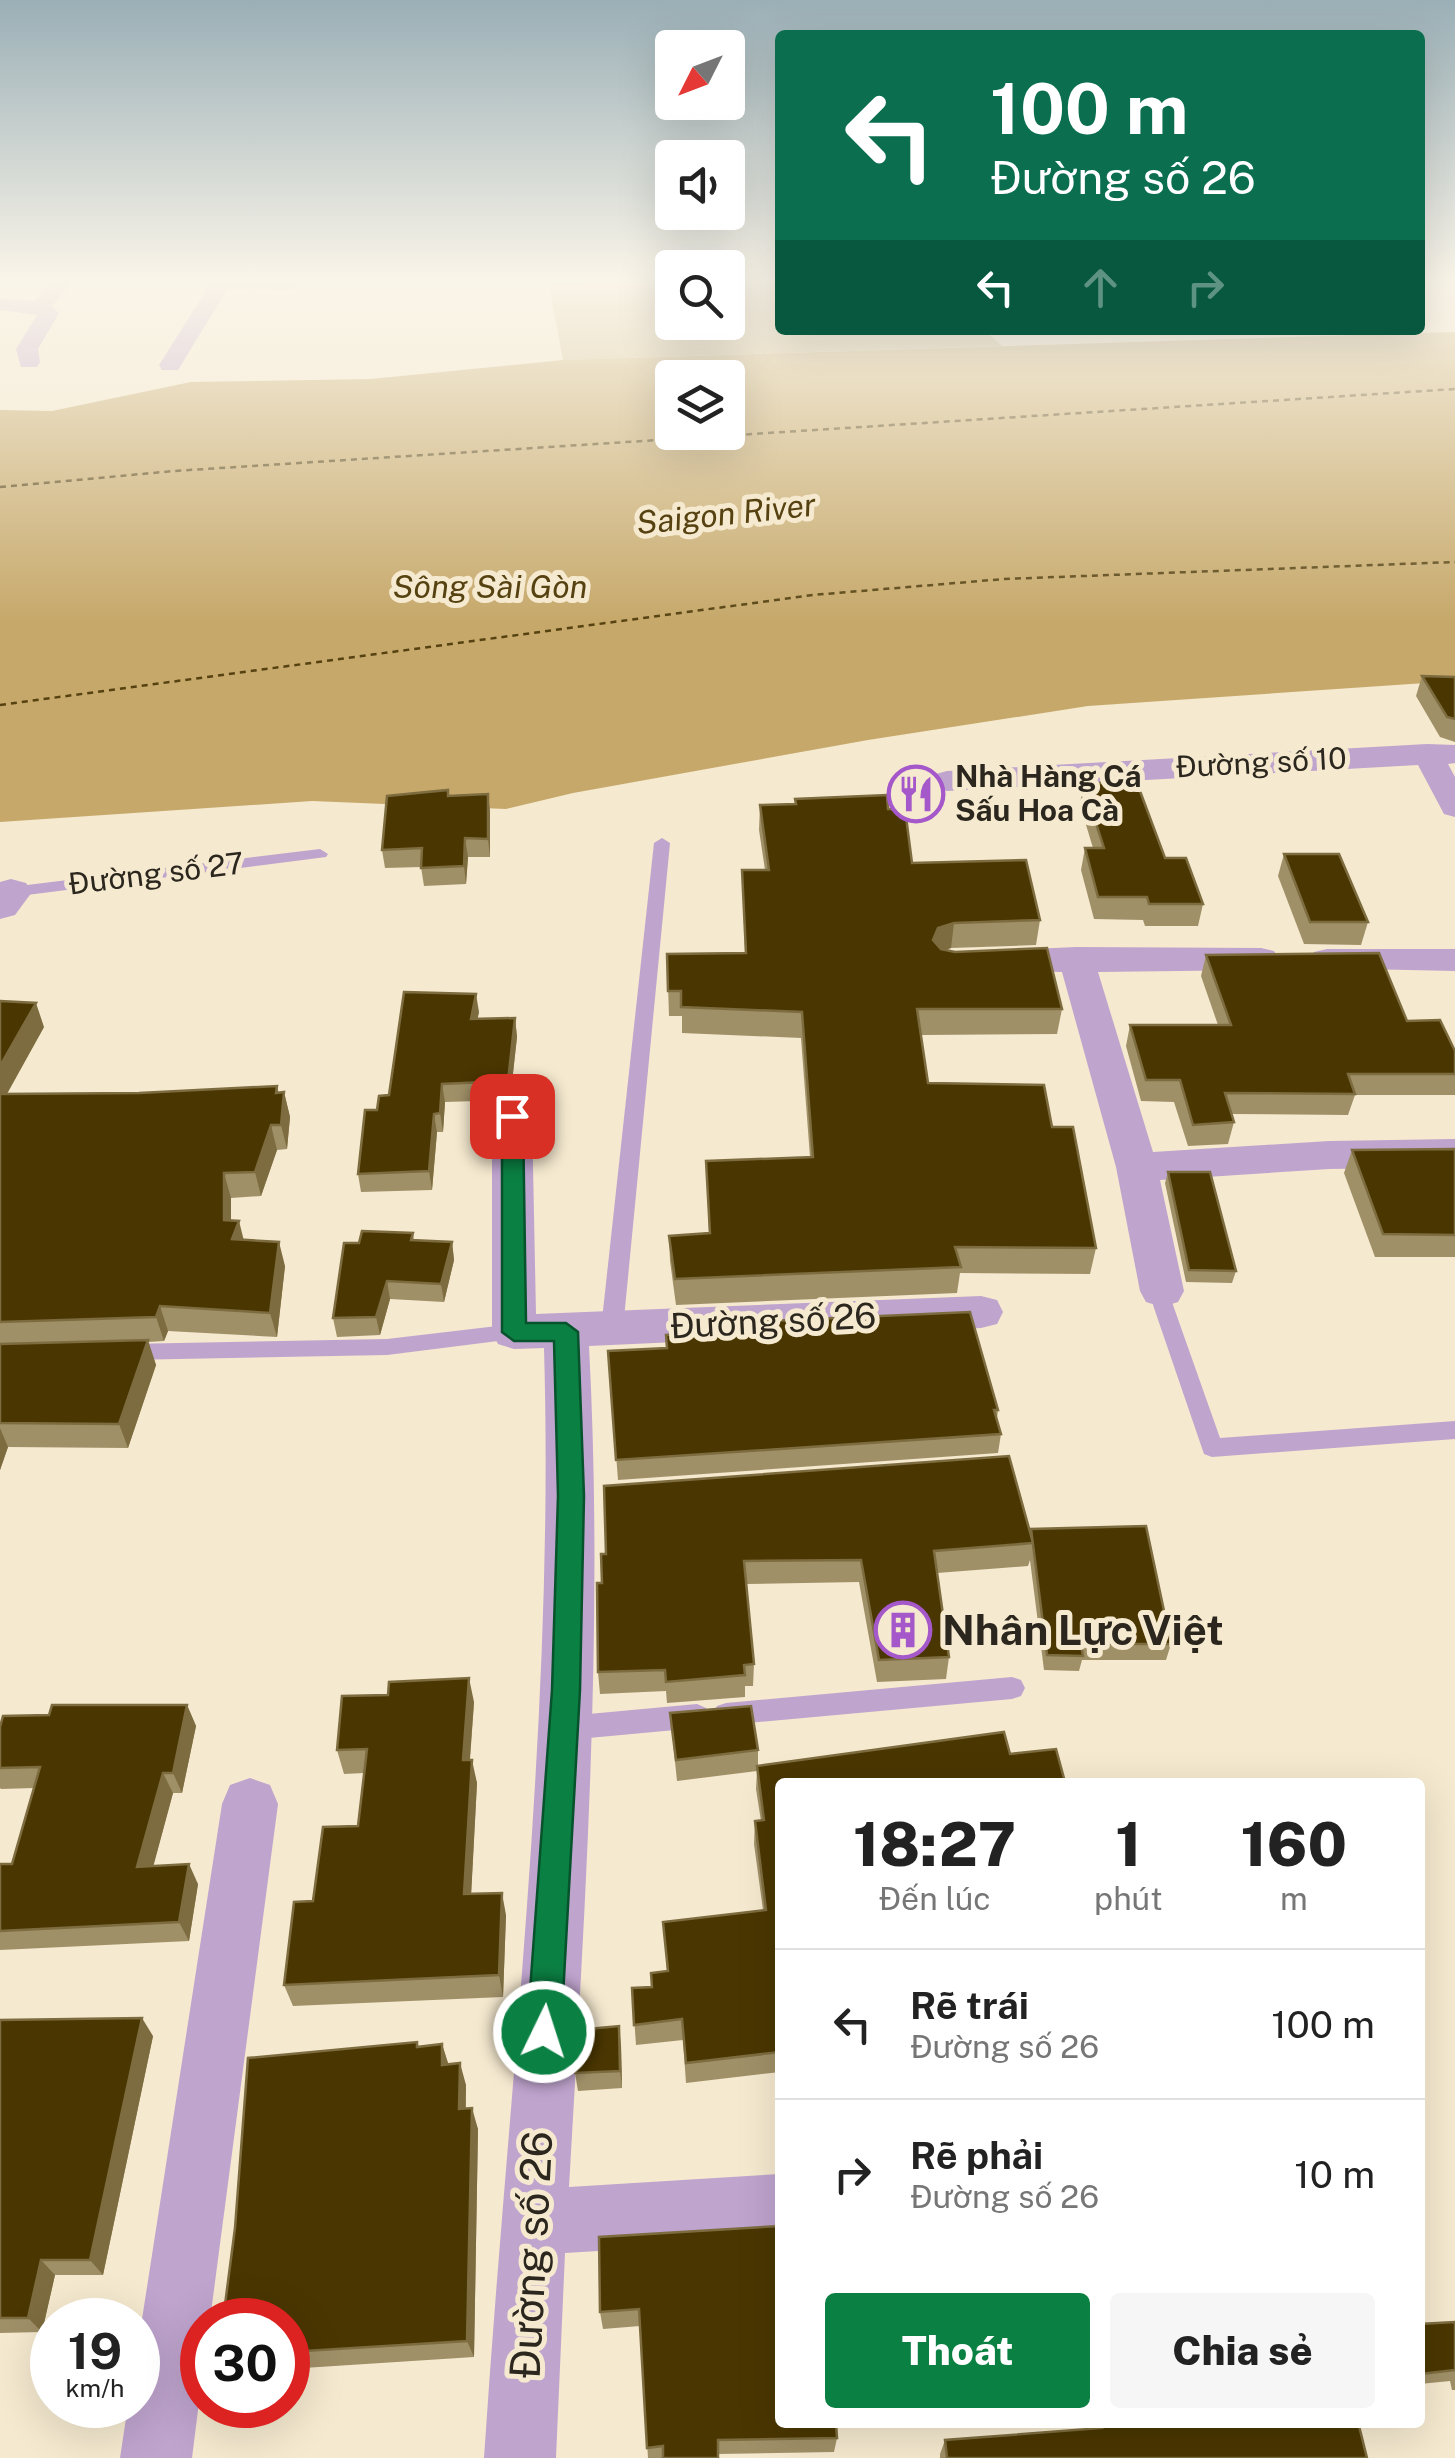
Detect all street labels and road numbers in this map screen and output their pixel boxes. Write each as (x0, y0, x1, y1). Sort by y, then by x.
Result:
street label: Đường số 10 (1174, 740, 1347, 784)
street label: Đường số 27 (66, 844, 246, 902)
street label: Đường số 26 (669, 1295, 877, 1346)
street label: Đường số 26 (500, 2130, 561, 2380)

